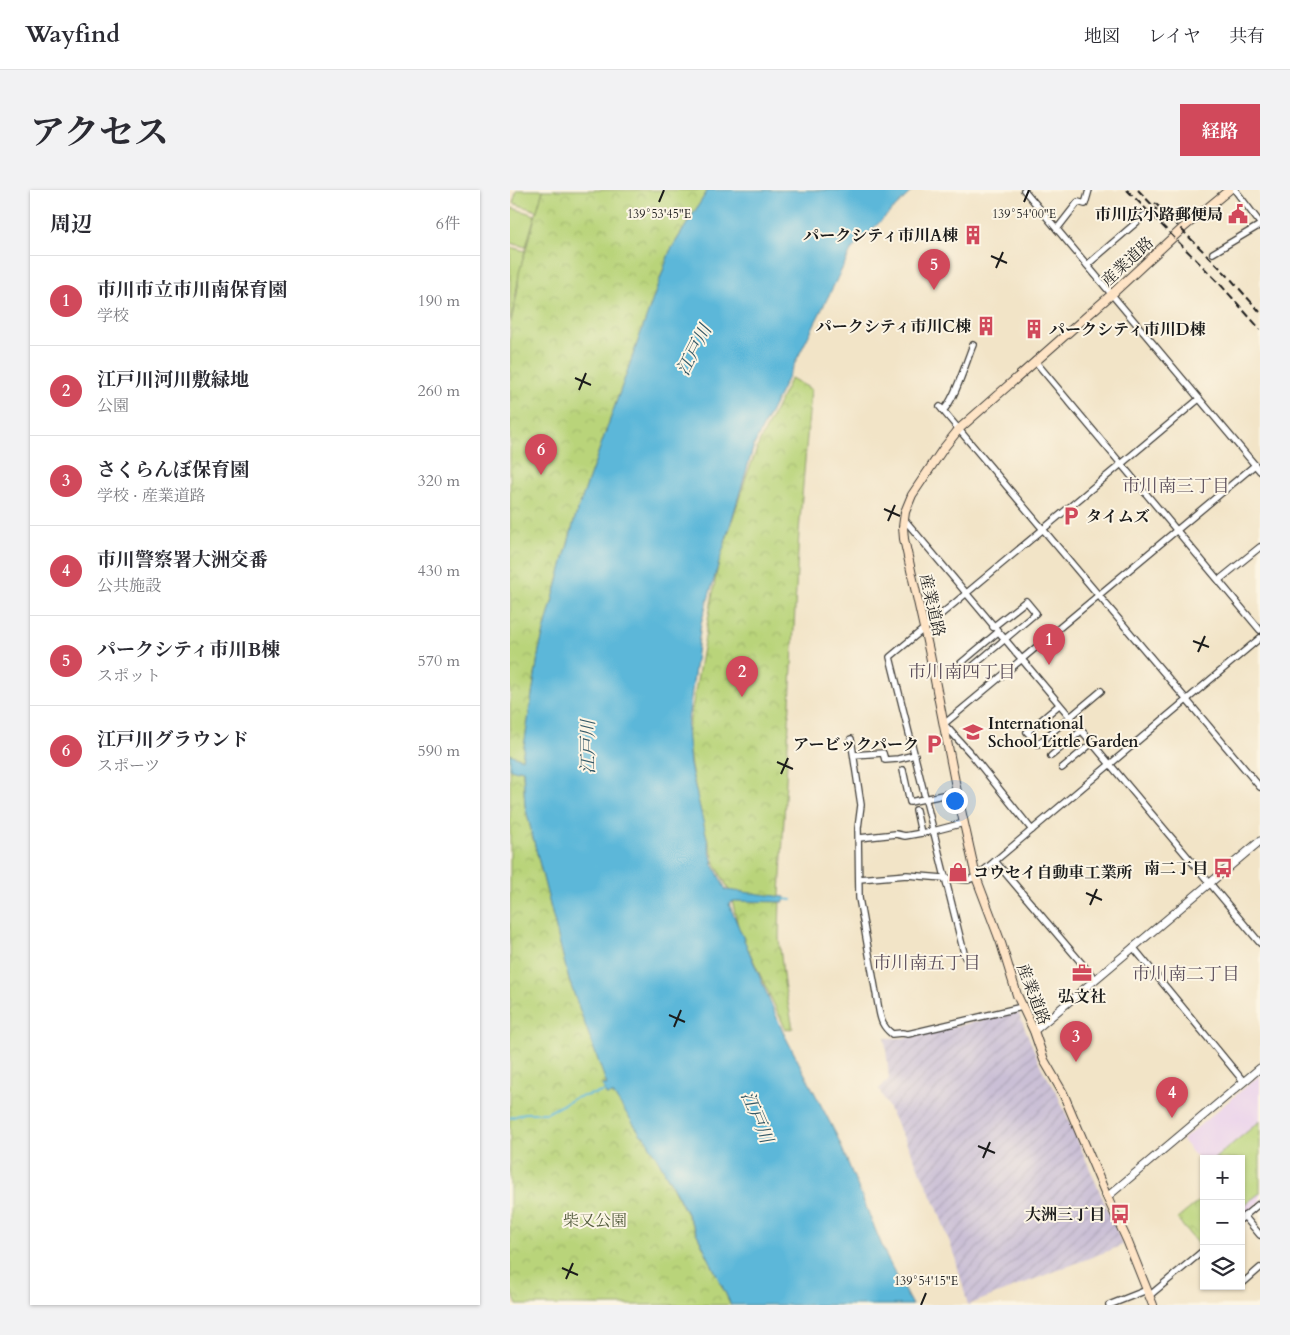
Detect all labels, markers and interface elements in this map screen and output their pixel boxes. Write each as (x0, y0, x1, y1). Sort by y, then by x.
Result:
text: Wayfind (25, 18, 120, 51)
text: 地図 (1084, 24, 1120, 49)
text: レイヤ (1148, 24, 1201, 49)
text: 共有 (1229, 24, 1265, 49)
button: 経路 (1180, 104, 1260, 156)
text: アクセス (30, 109, 169, 157)
public building icon: 市川広小路郵便局 (1227, 203, 1249, 225)
place label: 市川広小路郵便局 (1095, 204, 1223, 226)
text: 139°53'45"E (627, 206, 691, 222)
text: 139°54'00"E (992, 206, 1056, 222)
text: 周辺 (50, 210, 92, 239)
text: 6件 (436, 213, 460, 235)
building icon: パークシティ市川A棟 (962, 224, 984, 246)
place label: パークシティ市川A棟 (803, 225, 958, 247)
street label: 産業道路 (1097, 232, 1159, 292)
pin: 5 (918, 249, 950, 290)
text: 市川市立市川南保育園 (97, 277, 287, 303)
text: 1 (62, 290, 70, 312)
text: 190 m (418, 290, 460, 312)
text: 学校 (97, 305, 129, 327)
building icon: パークシティ市川C棟 (975, 315, 997, 337)
place label: パークシティ市川C棟 (816, 316, 971, 338)
building icon: パークシティ市川D棟 (1023, 318, 1045, 340)
water label: 江戸川 (671, 319, 719, 380)
place label: パークシティ市川D棟 (1049, 319, 1205, 341)
text: 江戸川河川敷緑地 (97, 367, 249, 393)
text: 2 (62, 380, 70, 402)
text: 260 m (418, 380, 460, 402)
text: 公園 (97, 395, 129, 417)
pin: 6 (525, 434, 557, 475)
text: さくらんぼ保育園 (97, 457, 249, 483)
text: 3 (62, 470, 70, 492)
text: 320 m (418, 470, 460, 492)
district label: 市川南三丁目 (1122, 474, 1230, 499)
text: 学校 · 産業道路 (97, 485, 206, 507)
parking icon: タイムズ (1060, 505, 1082, 527)
place label: タイムズ (1086, 506, 1150, 528)
text: 市川警察署大洲交番 (97, 547, 268, 573)
text: 4 (62, 560, 70, 582)
text: 430 m (418, 560, 460, 582)
street label: 産業道路 (914, 572, 950, 639)
text: 公共施設 (97, 575, 161, 597)
pin: 1 (1033, 624, 1065, 665)
text: パークシティ市川B棟 (97, 637, 280, 663)
text: 5 (62, 650, 70, 672)
text: 570 m (418, 650, 460, 672)
pin: 2 (726, 656, 758, 697)
district label: 市川南四丁目 (908, 660, 1016, 685)
text: スポット (97, 665, 161, 687)
place label: International School Little Garden (988, 713, 1139, 753)
water label: 江戸川 (576, 718, 601, 774)
school or university icon: International School Little Garden (962, 721, 984, 743)
text: 江戸川グラウンド (97, 727, 249, 753)
parking icon: アービックパーク (923, 733, 945, 755)
place label: アービックパーク (793, 734, 919, 756)
text: 6 (62, 740, 70, 762)
text: 590 m (418, 740, 460, 762)
text: スポーツ (97, 755, 160, 777)
your location (942, 788, 968, 814)
bus stop icon: 南二丁目 (1212, 857, 1234, 879)
place label: 南二丁目 (1144, 858, 1208, 880)
shop icon: コウセイ自動車工業所 (947, 861, 969, 883)
place label: コウセイ自動車工業所 (973, 862, 1133, 884)
district label: 市川南五丁目 (873, 951, 981, 976)
street label: 産業道路 (1011, 961, 1055, 1028)
office icon: 弘文社 (1071, 962, 1093, 984)
district label: 市川南二丁目 (1132, 962, 1240, 987)
place label: 弘文社 (1058, 986, 1106, 1008)
pin: 3 (1060, 1021, 1092, 1062)
pin: 4 (1156, 1077, 1188, 1118)
water label: 江戸川 (734, 1087, 779, 1149)
map controls (1200, 1155, 1245, 1290)
button: + (1200, 1155, 1245, 1200)
button: − (1200, 1200, 1245, 1245)
bus stop icon: 大洲三丁目 (1109, 1203, 1131, 1225)
place label: 大洲三丁目 (1025, 1204, 1105, 1226)
park label: 柴又公園 (563, 1210, 627, 1232)
button: layers (1200, 1245, 1245, 1290)
text: 139°54'15"E (894, 1273, 958, 1289)

